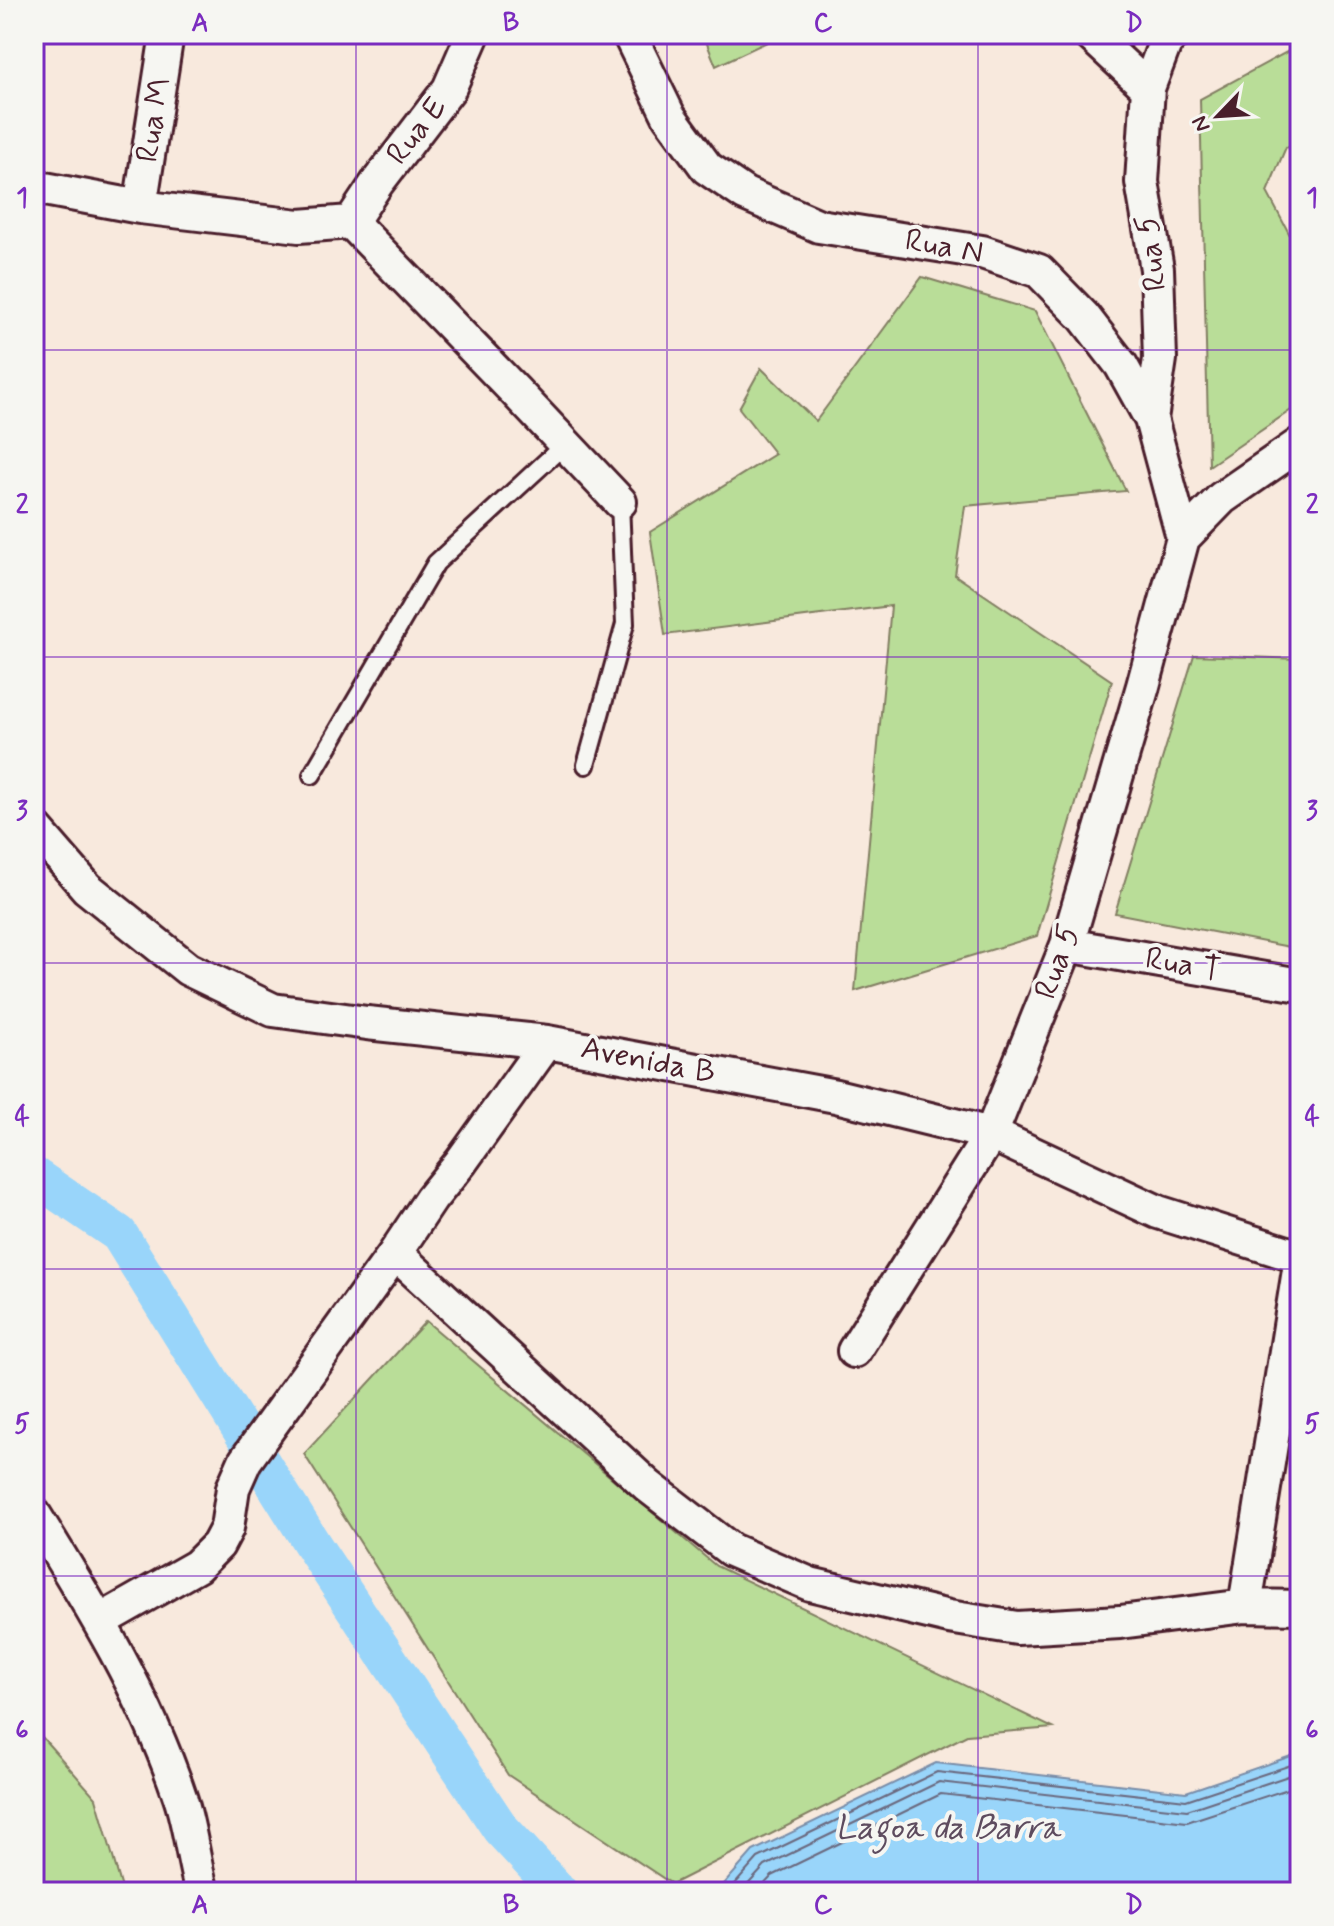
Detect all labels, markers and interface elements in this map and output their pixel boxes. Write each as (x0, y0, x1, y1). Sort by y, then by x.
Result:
text: A (191, 7, 209, 41)
text: B (503, 7, 519, 41)
text: C (814, 7, 833, 41)
text: D (1125, 7, 1143, 41)
street label: Rua M (127, 75, 181, 165)
north arrow (1178, 76, 1258, 156)
street label: Rua E (377, 88, 457, 174)
text: N (1186, 111, 1217, 136)
text: 1 (16, 182, 28, 216)
text: 1 (1306, 182, 1318, 216)
street label: Rua 5 (1126, 212, 1178, 294)
street label: Rua N (902, 219, 986, 275)
text: 2 (16, 489, 29, 523)
text: 2 (1306, 489, 1319, 523)
text: 3 (16, 795, 28, 829)
text: 3 (1306, 795, 1318, 829)
street label: Rua 5 (1025, 919, 1091, 1005)
street label: Rua T (1142, 938, 1224, 992)
street label: Avenida B (577, 1027, 719, 1095)
text: 4 (14, 1101, 30, 1135)
text: 4 (1304, 1101, 1320, 1135)
text: 5 (14, 1408, 30, 1442)
text: 5 (1304, 1408, 1320, 1442)
text: 6 (15, 1714, 29, 1748)
text: 6 (1305, 1714, 1319, 1748)
water label: Lagoa da Barra (835, 1806, 1062, 1854)
text: A (191, 1889, 209, 1923)
text: B (503, 1889, 519, 1923)
text: C (814, 1889, 833, 1923)
text: D (1125, 1889, 1143, 1923)

